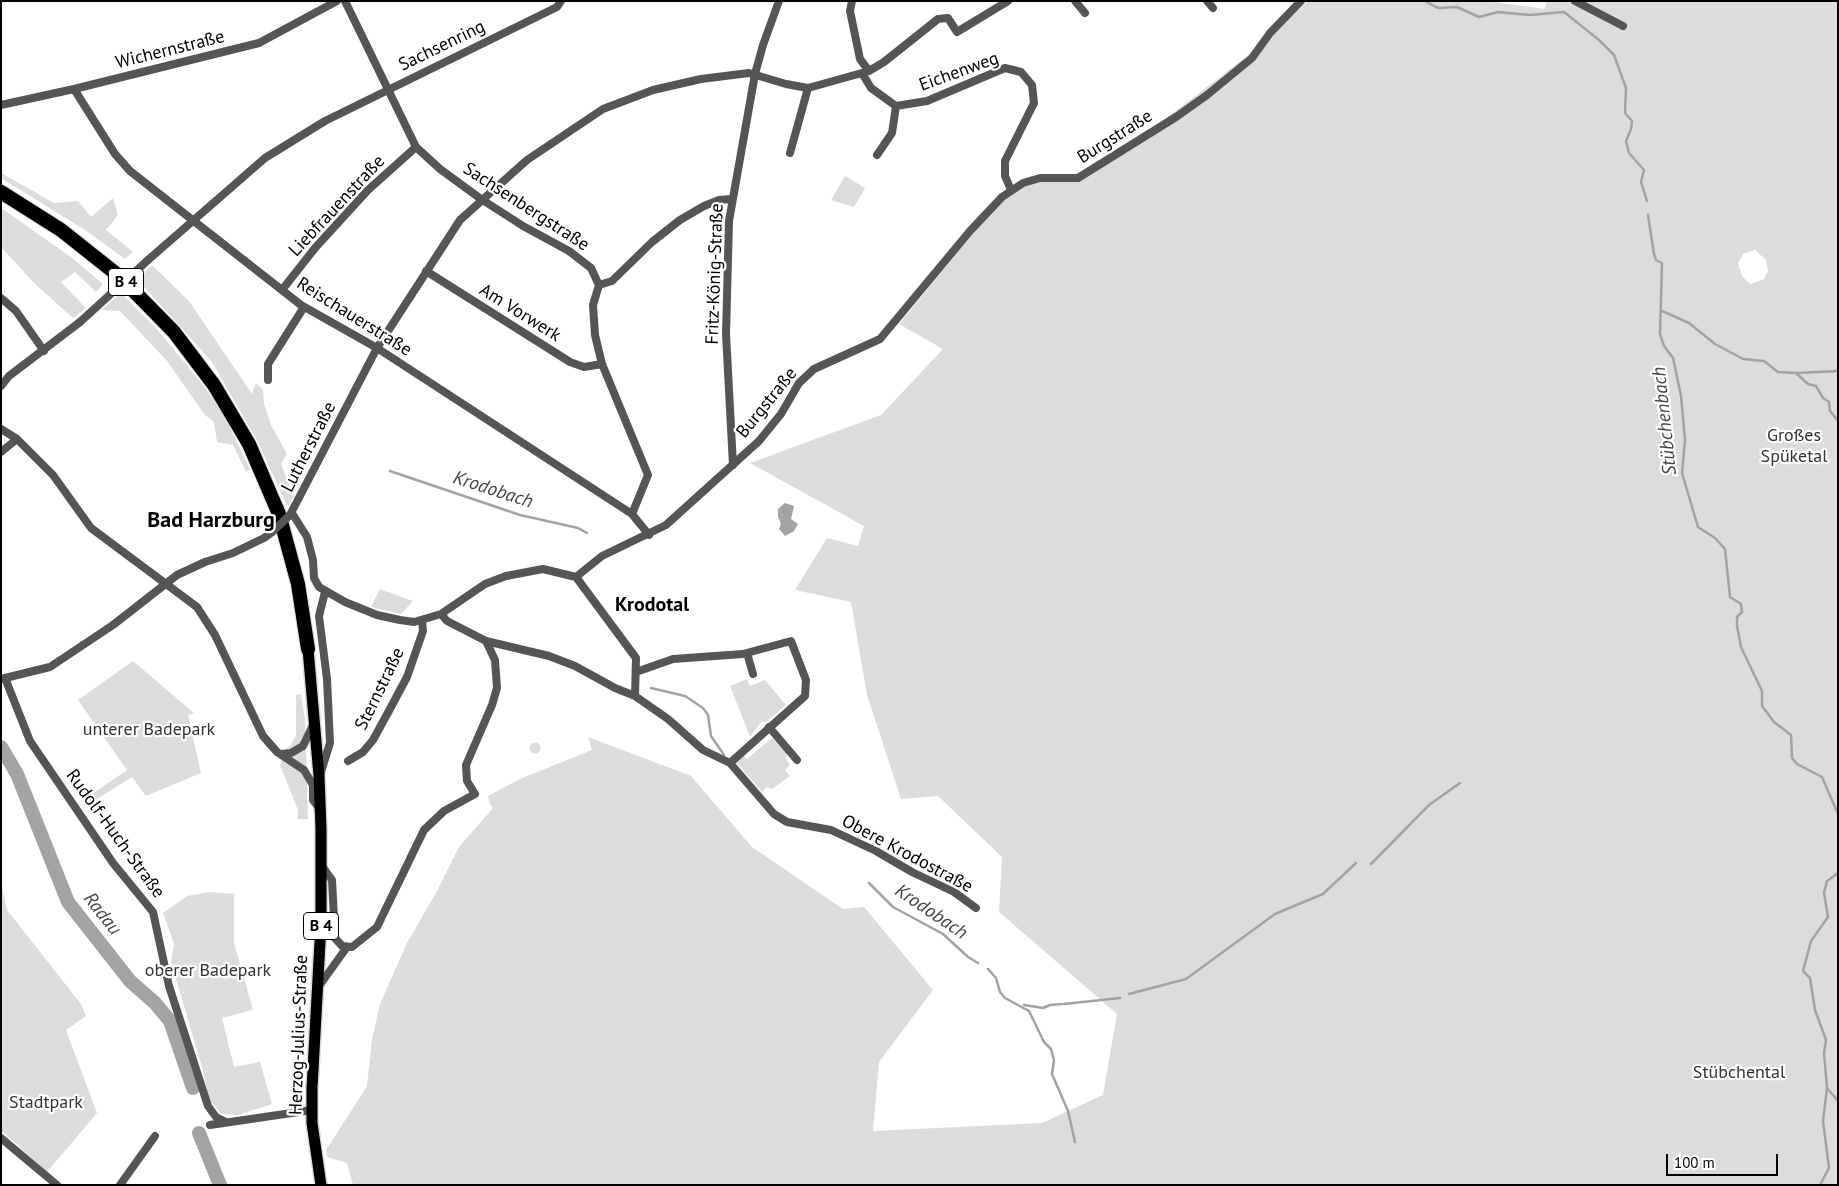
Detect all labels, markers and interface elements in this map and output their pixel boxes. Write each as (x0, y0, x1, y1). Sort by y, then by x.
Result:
street label: Sachsenring (395, 16, 489, 76)
street label: Wichernstraße (113, 26, 227, 74)
street label: Eichenweg (916, 48, 1002, 96)
street label: Burgstraße (1073, 105, 1157, 169)
street label: Liebfrauenstraße (285, 151, 389, 261)
street label: Sachsenbergstraße (459, 158, 593, 256)
street label: Fritz-König-Straße (702, 203, 728, 345)
road number: B 4 (108, 268, 144, 296)
street label: Reischauerstraße (292, 273, 416, 361)
street label: Am Vorwerk (475, 280, 565, 346)
street label: Burgstraße (732, 363, 802, 443)
water label: Stübchenbach (1648, 366, 1682, 476)
street label: Lutherstraße (277, 398, 341, 496)
park label: Großes Spüketal (1761, 425, 1827, 468)
water label: Krodobach (450, 466, 536, 514)
district label: Bad Harzburg (147, 508, 275, 534)
district label: Krodotal (615, 593, 689, 617)
street label: Sternstraße (351, 644, 409, 734)
park label: unterer Badepark (83, 719, 215, 741)
street label: Rudolf-Huch-Straße (61, 765, 169, 903)
street label: Obere Krodostraße (838, 810, 976, 898)
water label: Krodobach (890, 879, 972, 945)
water label: Radau (78, 888, 126, 940)
road number: B 4 (304, 912, 338, 939)
street label: Herzog-Julius-Straße (285, 955, 313, 1115)
park label: oberer Badepark (145, 960, 271, 982)
park label: Stübchental (1693, 1062, 1785, 1084)
park label: Stadtpark (9, 1092, 83, 1114)
scale bar (1669, 1144, 1782, 1176)
text: 100 m (1674, 1153, 1715, 1172)

